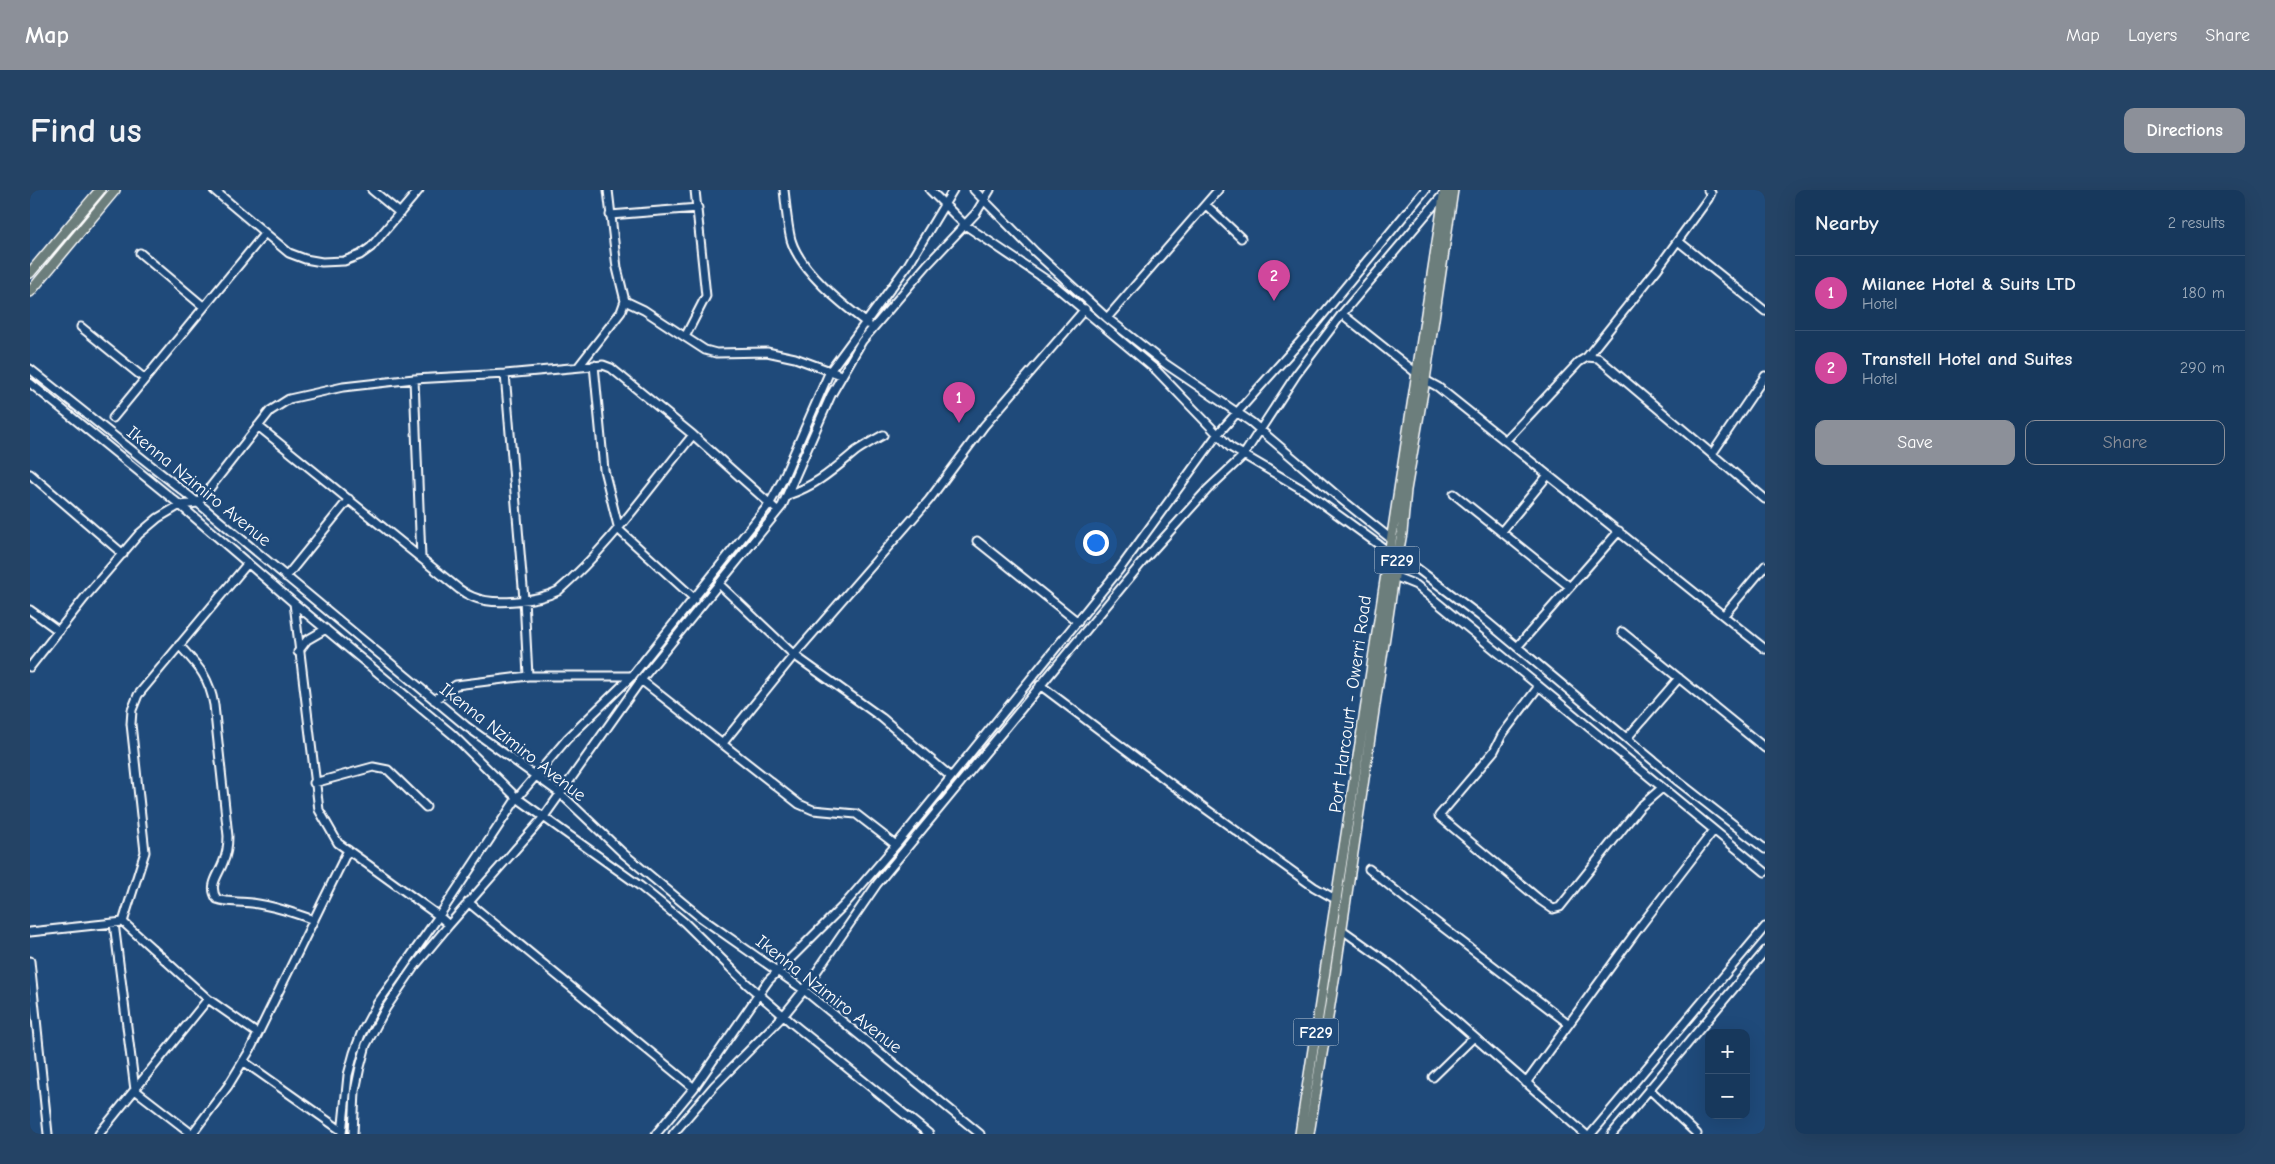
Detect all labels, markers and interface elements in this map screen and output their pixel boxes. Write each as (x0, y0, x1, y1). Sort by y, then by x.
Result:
text: Map (25, 21, 69, 49)
text: Map (2066, 25, 2100, 46)
text: Layers (2128, 25, 2177, 46)
text: Share (2205, 25, 2250, 46)
button: Directions (2124, 108, 2245, 153)
text: Find us (30, 110, 142, 151)
text: Nearby (1815, 211, 1879, 235)
text: 2 results (2168, 214, 2225, 232)
pin: 2 (1258, 260, 1290, 301)
text: Milanee Hotel & Suits LTD (1862, 273, 2076, 295)
text: 1 (1828, 284, 1834, 302)
text: 180 m (2182, 284, 2225, 302)
text: Hotel (1862, 295, 1898, 313)
text: Transtell Hotel and Suites (1862, 348, 2072, 370)
text: 2 (1827, 359, 1835, 377)
text: 290 m (2180, 359, 2225, 377)
text: Hotel (1862, 370, 1898, 388)
pin: 1 (943, 382, 975, 423)
button: Save (1815, 420, 2015, 465)
button: Share (2025, 420, 2225, 465)
street label: Ikenna Nzimiro Avenue (122, 422, 275, 551)
your location (1083, 530, 1109, 556)
road number: F229 (1374, 546, 1420, 574)
street label: Port Harcourt - Owerri Road (1325, 594, 1376, 814)
street label: Ikenna Nzimiro Avenue (435, 679, 590, 806)
street label: Ikenna Nzimiro Avenue (751, 931, 906, 1058)
road number: F229 (1294, 1019, 1338, 1046)
map controls (1705, 1029, 1750, 1119)
button: + (1705, 1029, 1750, 1074)
button: − (1705, 1074, 1750, 1119)

